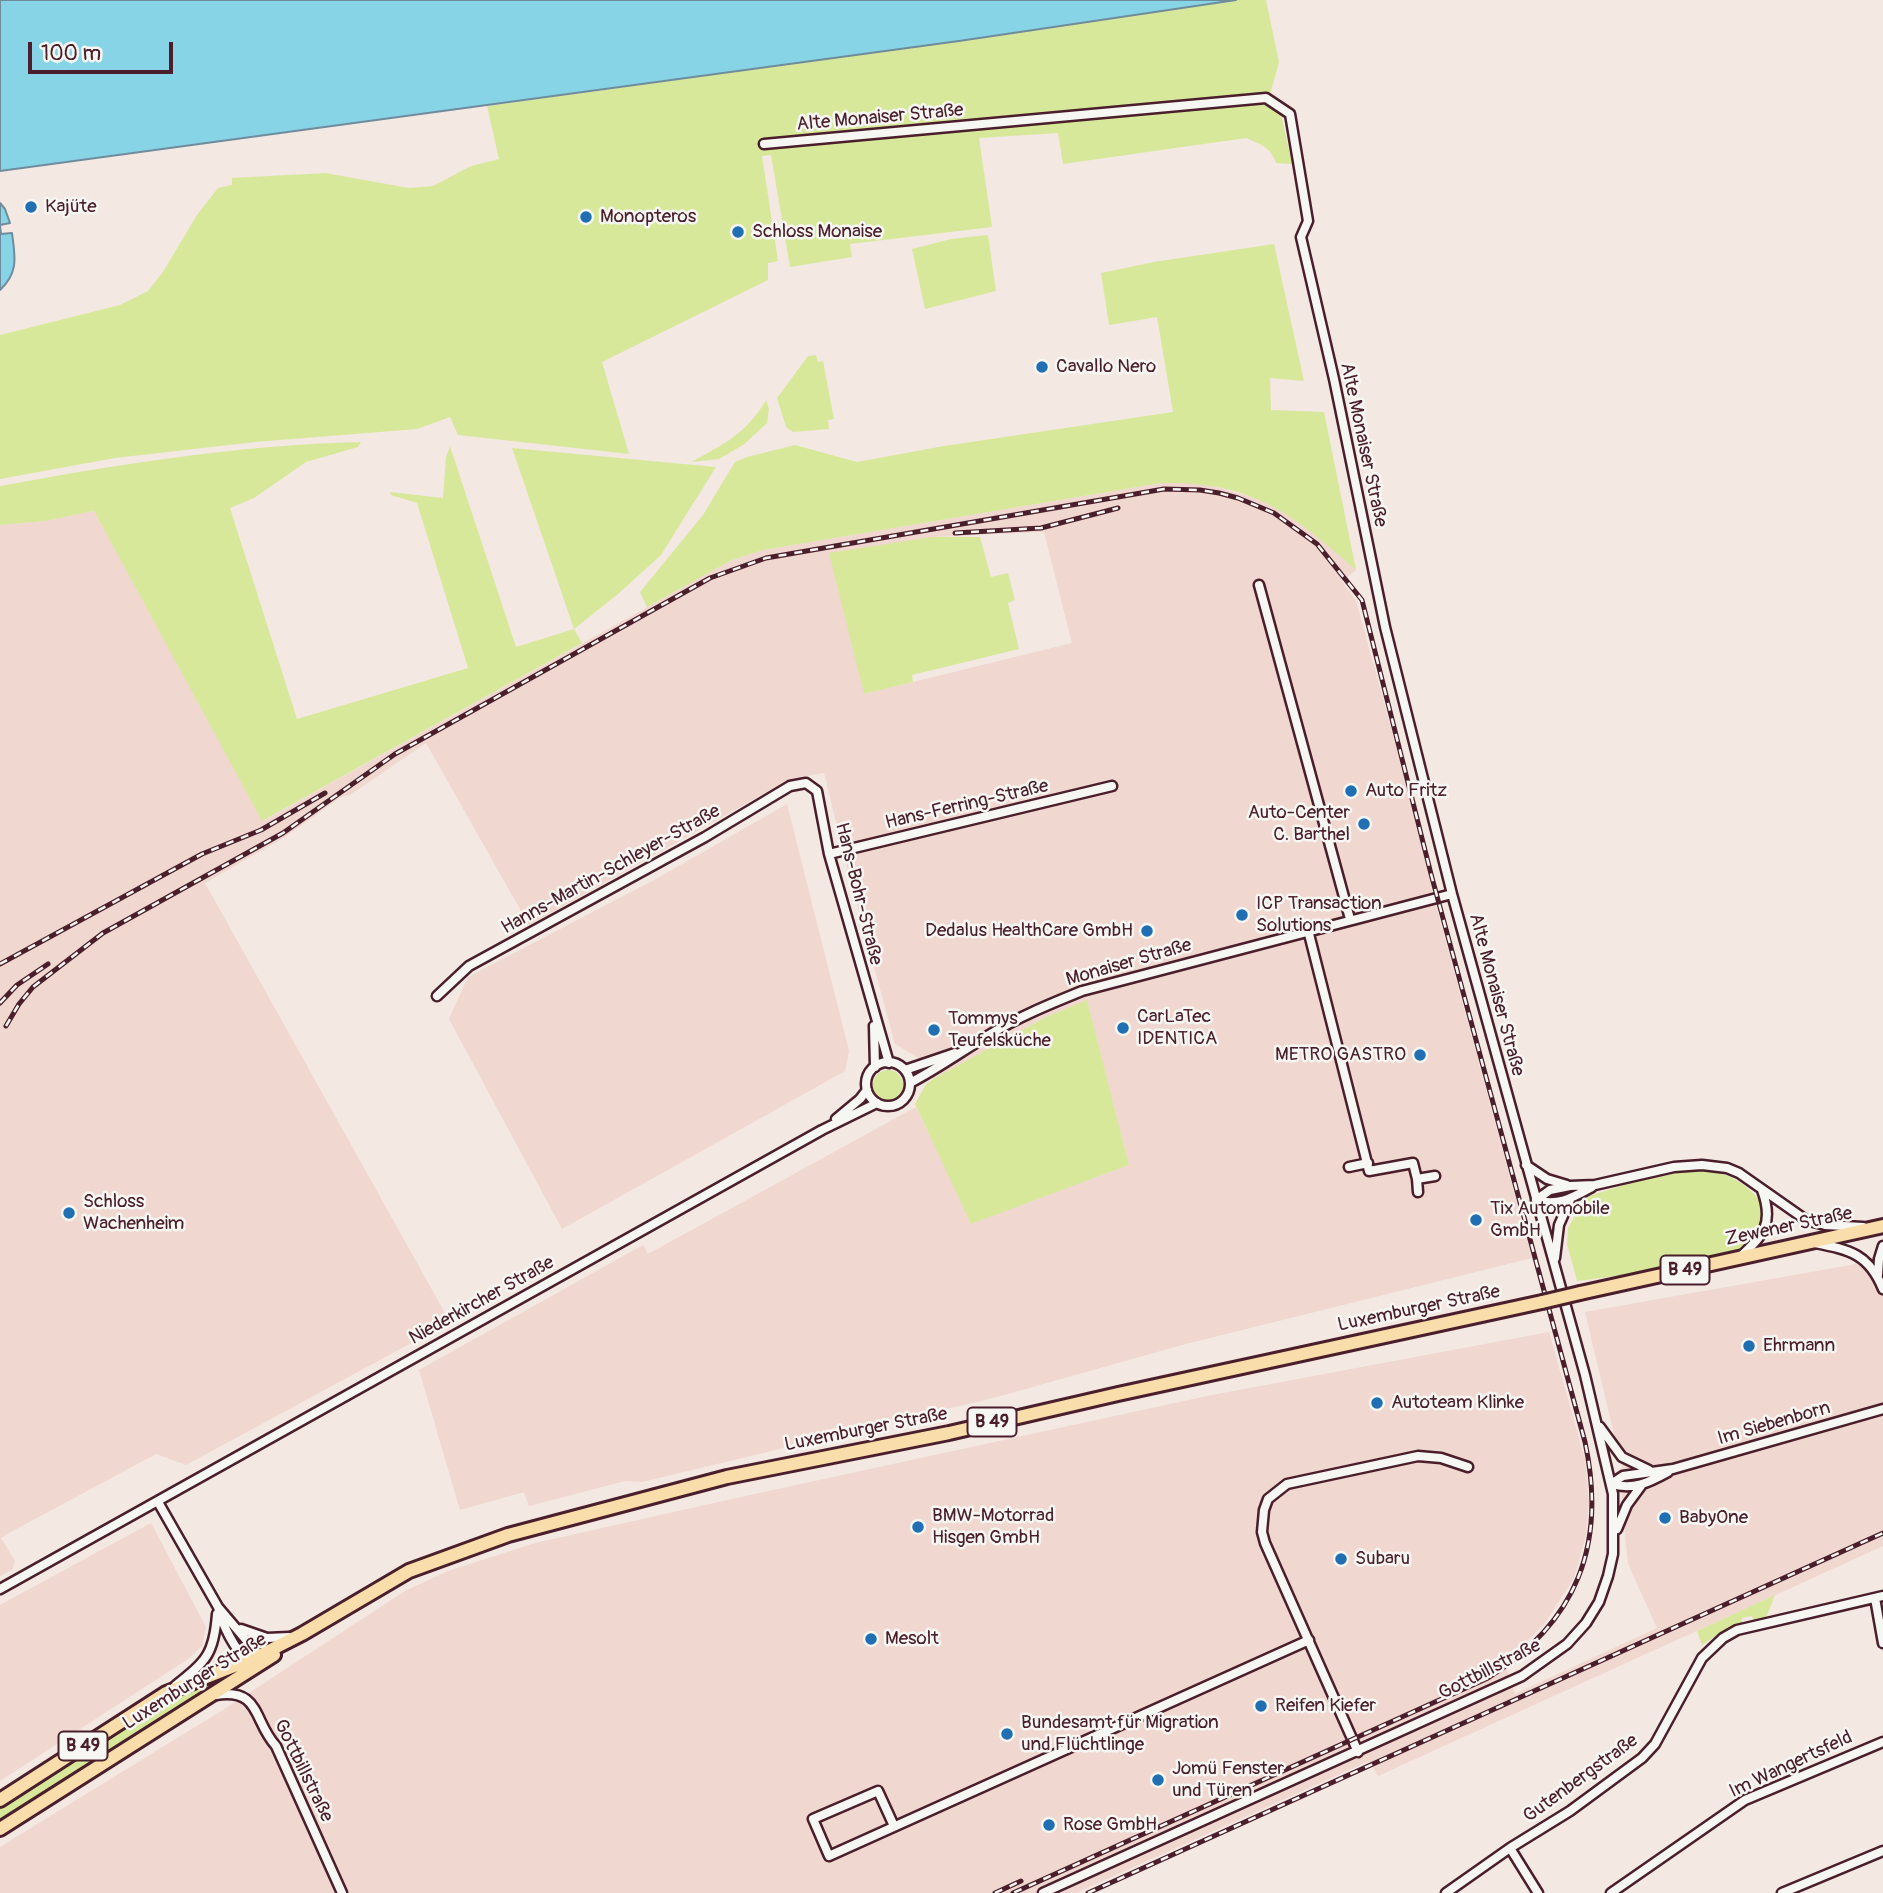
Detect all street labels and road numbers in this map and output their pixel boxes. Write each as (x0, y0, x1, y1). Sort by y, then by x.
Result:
street label: Alte Monaiser Straße (796, 99, 964, 137)
street label: Alte Monaiser Straße (1334, 361, 1392, 529)
street label: Hans-Ferring-Straße (883, 775, 1051, 835)
street label: Hanns-Martin-Schleyer-Straße (498, 800, 724, 940)
street label: Hans-Bohr-Straße (829, 820, 887, 968)
street label: Alte Monaiser Straße (1463, 911, 1529, 1079)
street label: Monaiser Straße (1064, 934, 1194, 992)
street label: Zewener Straße (1723, 1202, 1855, 1252)
street label: Niederkircher Straße (406, 1252, 558, 1350)
road number: B 49 (1660, 1255, 1710, 1284)
street label: Luxemburger Straße (1336, 1281, 1502, 1337)
street label: Im Siebenborn (1715, 1397, 1833, 1451)
street label: Luxemburger Straße (783, 1403, 949, 1457)
road number: B 49 (968, 1408, 1016, 1436)
street label: Luxemburger Straße (119, 1629, 271, 1735)
street label: Gottbillstraße (1435, 1635, 1545, 1705)
street label: Gottbillstraße (268, 1716, 338, 1826)
street label: Im Wangertsfeld (1726, 1727, 1856, 1803)
street label: Gutenbergstraße (1519, 1730, 1643, 1828)
road number: B 49 (58, 1731, 108, 1760)

